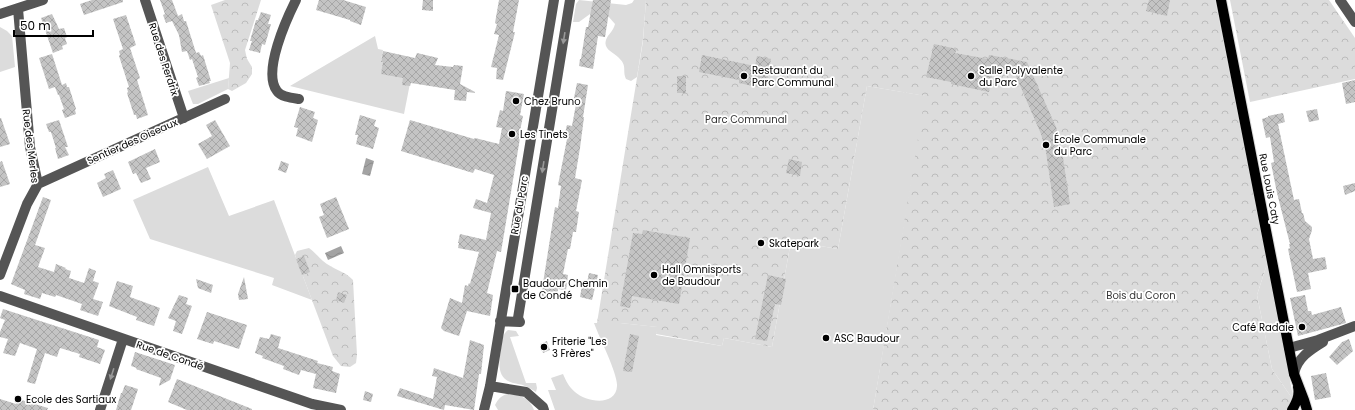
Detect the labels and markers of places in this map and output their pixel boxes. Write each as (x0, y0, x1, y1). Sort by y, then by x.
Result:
place label: Restaurant du Parc Communal (752, 63, 834, 90)
place label: Salle Polyvalente du Parc (979, 63, 1063, 90)
marker: Restaurant du Parc Communal (739, 71, 749, 81)
marker: Salle Polyvalente du Parc (966, 71, 976, 81)
place label: Chez Bruno (524, 94, 581, 109)
marker: Chez Bruno (511, 96, 521, 106)
place label: Les Tinets (520, 127, 568, 142)
marker: Les Tinets (507, 129, 517, 139)
place label: École Communale du Parc (1054, 132, 1146, 159)
marker: École Communale du Parc (1041, 140, 1051, 150)
place label: Skatepark (769, 236, 820, 251)
marker: Skatepark (756, 238, 766, 248)
place label: Hall Omnisports de Baudour (662, 262, 741, 289)
marker: Hall Omnisports de Baudour (649, 270, 659, 280)
place label: Baudour Chemin de Condé (523, 276, 608, 303)
marker: Baudour Chemin de Condé (510, 284, 520, 294)
place label: Café Radaie (1232, 320, 1294, 335)
marker: Café Radaie (1297, 322, 1307, 332)
place label: ASC Baudour (834, 331, 900, 346)
marker: ASC Baudour (821, 333, 831, 343)
place label: Friterie "Les 3 Frères" (552, 334, 607, 361)
marker: Friterie "Les 3 Frères" (539, 342, 549, 352)
place label: Ecole des Sartiaux (26, 392, 116, 407)
marker: Ecole des Sartiaux (13, 394, 23, 404)

